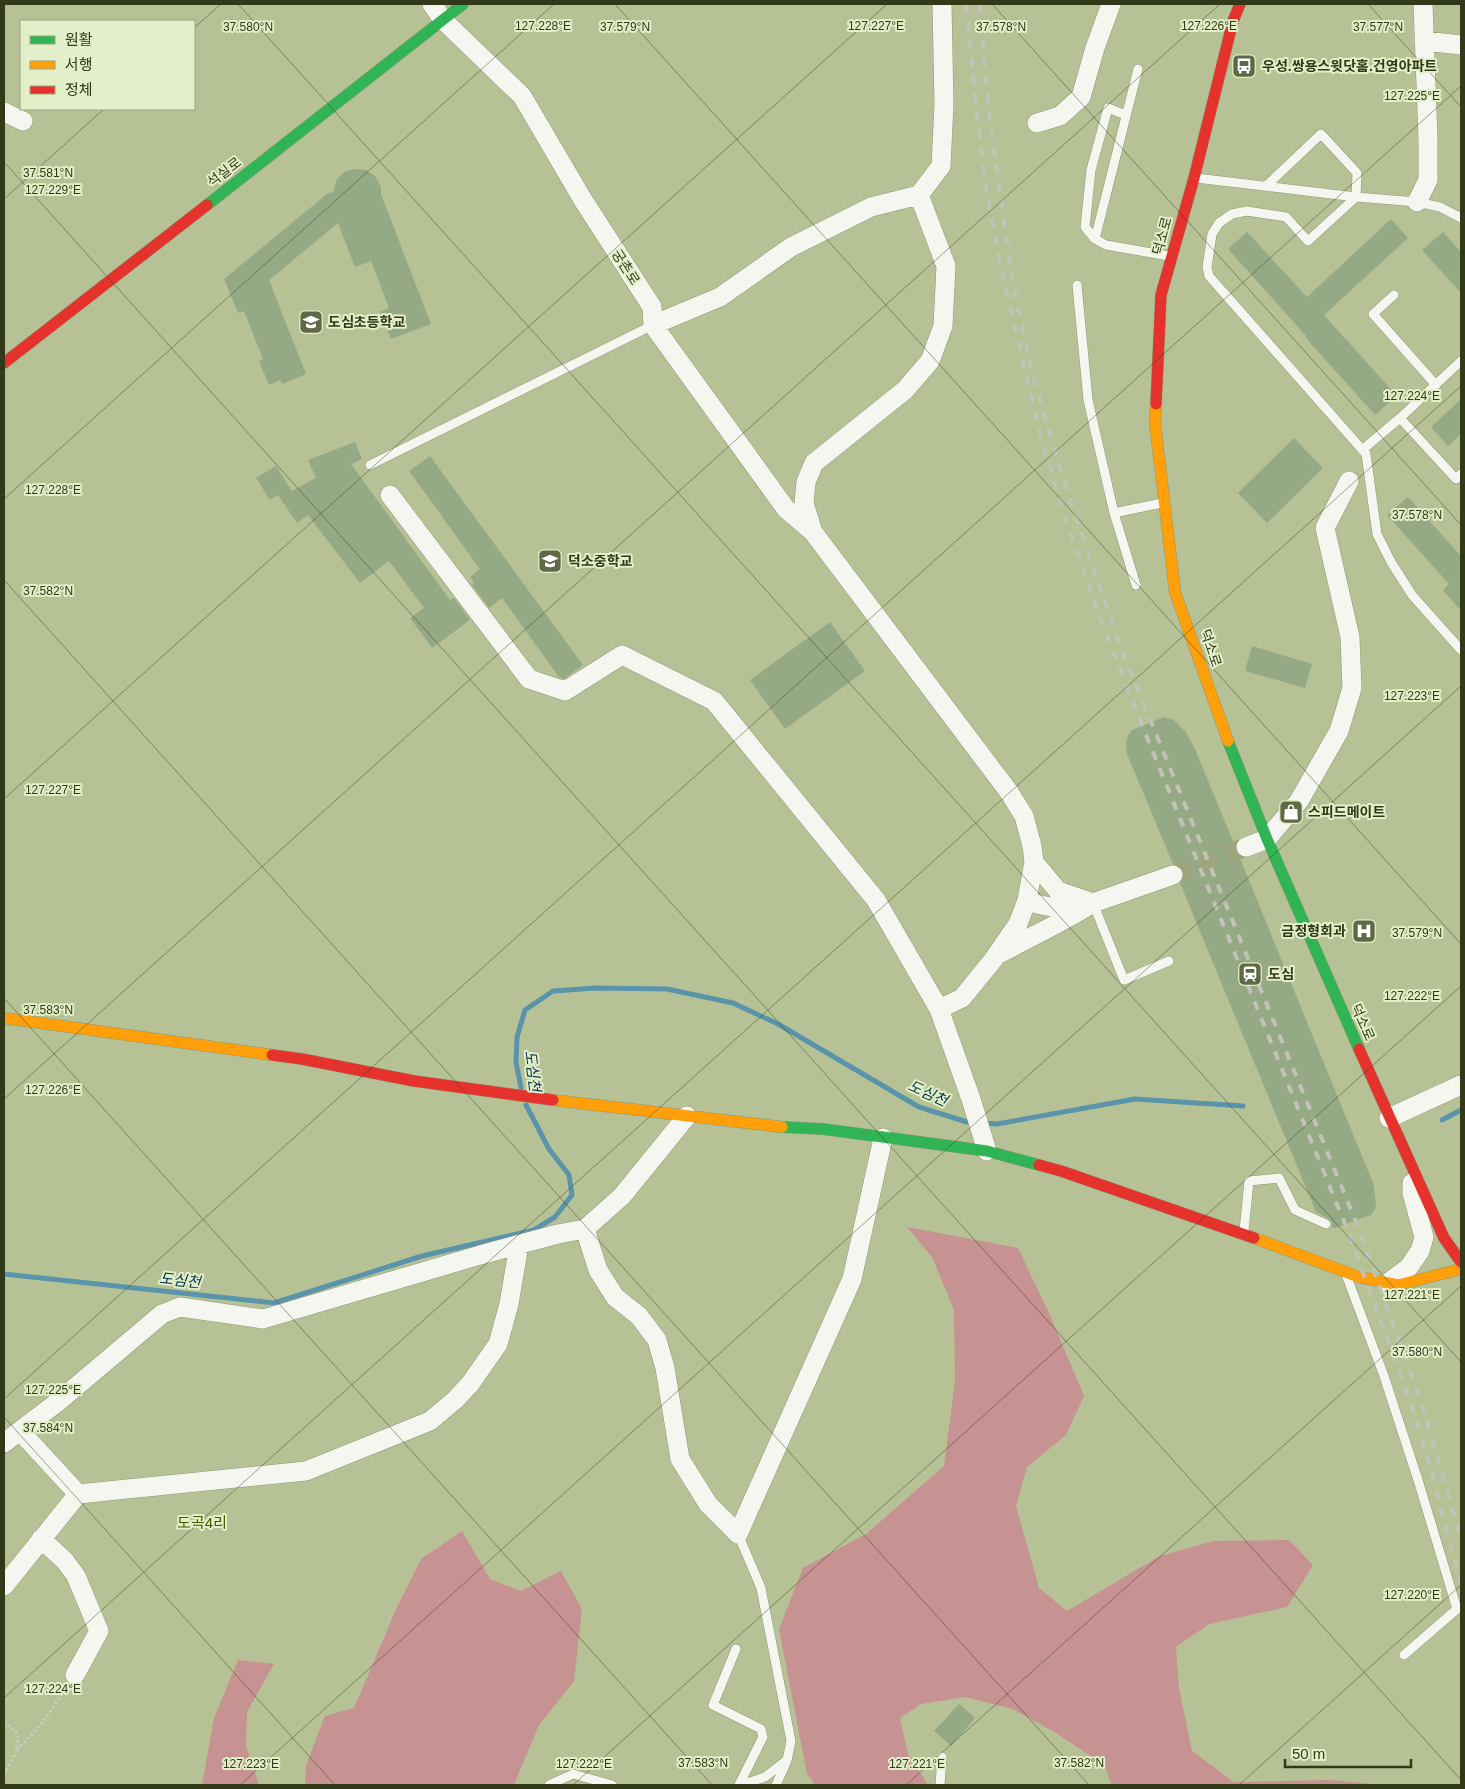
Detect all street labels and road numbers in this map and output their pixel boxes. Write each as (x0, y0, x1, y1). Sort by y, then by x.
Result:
street label: 석실로 (204, 154, 244, 190)
street label: 덕소로 (1149, 215, 1175, 257)
street label: 궁촌로 (609, 246, 643, 288)
street label: 덕소로 (1197, 627, 1225, 669)
street label: 덕소로 (1348, 1001, 1378, 1043)

